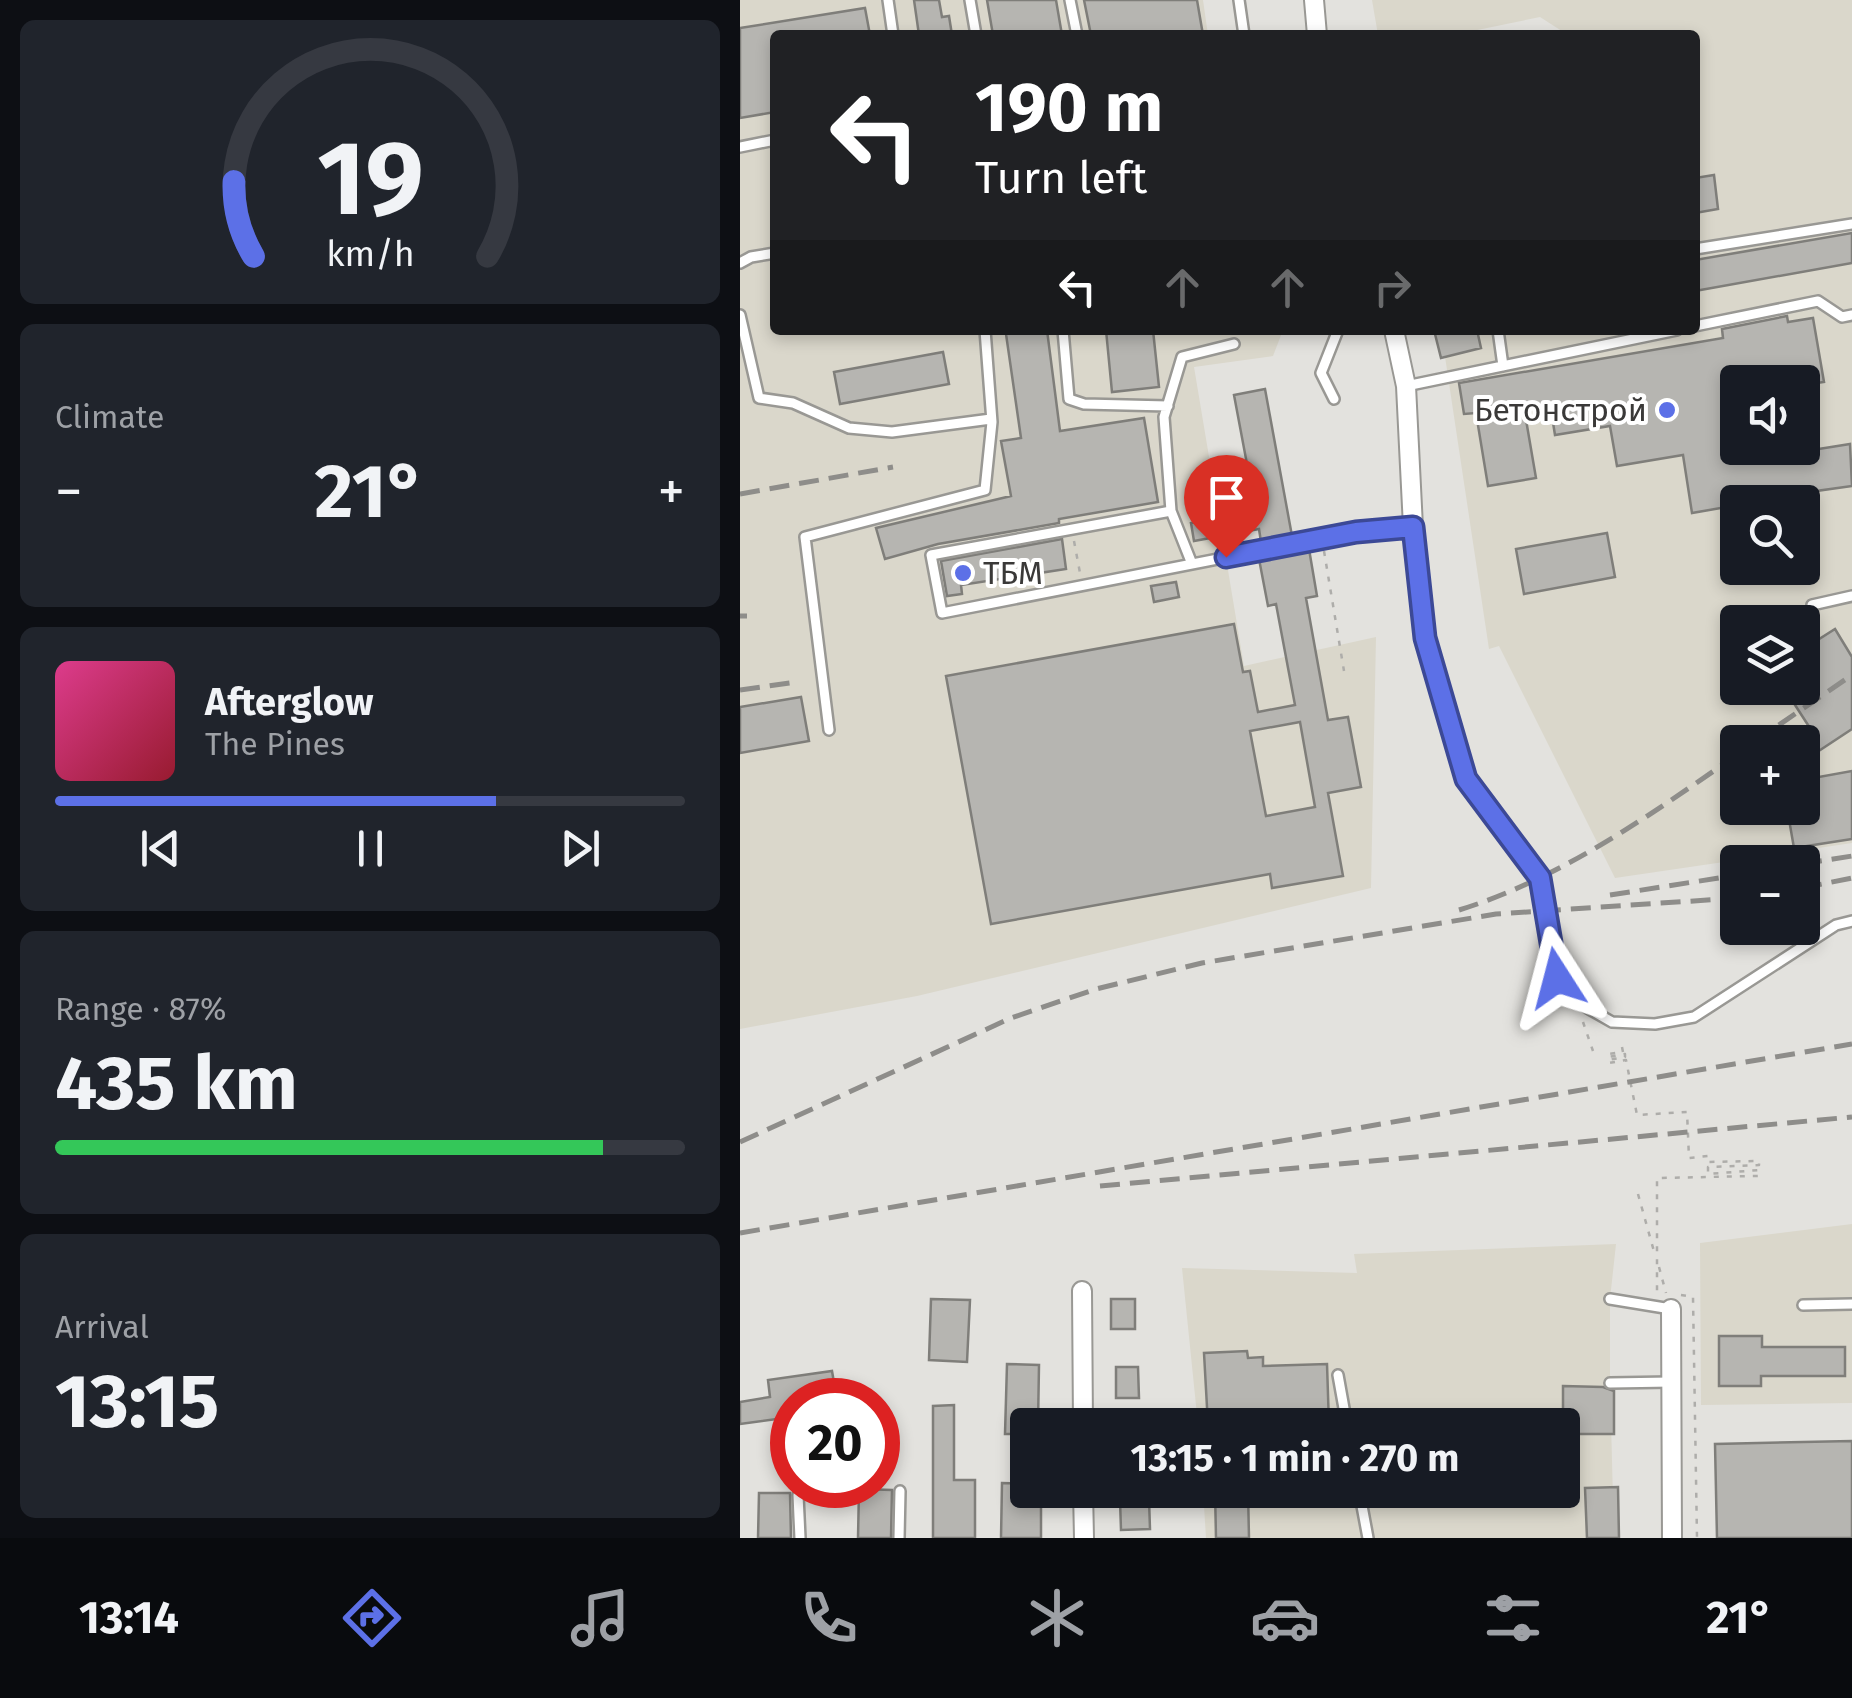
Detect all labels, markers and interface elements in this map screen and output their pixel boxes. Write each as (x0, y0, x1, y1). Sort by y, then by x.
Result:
text: 190 m (975, 66, 1163, 150)
icon: left (810, 70, 940, 200)
text: 19 (317, 117, 423, 242)
text: Turn left (975, 151, 1147, 205)
text: km/h (326, 233, 414, 275)
icon: left (1050, 260, 1105, 315)
icon: ahead (1155, 260, 1210, 315)
icon: ahead (1260, 260, 1315, 315)
icon: right (1365, 260, 1420, 315)
map controls (1720, 365, 1820, 945)
button: sound (1720, 365, 1820, 465)
place label: Бетонстрой (1474, 391, 1647, 429)
text: Climate (55, 398, 164, 436)
marker: Бетонстрой (1656, 399, 1678, 421)
text: 21° (315, 447, 426, 537)
pin (1184, 455, 1269, 558)
text: − (55, 459, 83, 525)
text: + (658, 459, 685, 525)
icon: arrive (1199, 470, 1254, 525)
button: search (1720, 485, 1820, 585)
place label: ТБМ (983, 554, 1043, 592)
marker: ТБМ (952, 562, 974, 584)
button: layers (1720, 605, 1820, 705)
text: Afterglow (205, 679, 373, 725)
text: The Pines (205, 725, 345, 763)
button: + (1720, 725, 1820, 825)
icon: previous (133, 821, 188, 876)
icon: pause (343, 821, 398, 876)
icon: next (553, 821, 608, 876)
button: − (1720, 845, 1820, 945)
position arrow (1505, 926, 1609, 1030)
text: Range · 87% (55, 990, 227, 1028)
text: 435 km (55, 1039, 298, 1129)
text: Arrival (55, 1308, 149, 1346)
text: 13:15 (55, 1357, 219, 1447)
speed limit sign: 20 (770, 1378, 900, 1508)
text: 13:15 · 1 min · 270 m (1131, 1435, 1459, 1481)
icon: directions (337, 1583, 407, 1653)
icon: music (565, 1583, 635, 1653)
icon: phone (794, 1583, 864, 1653)
icon: climate (1022, 1583, 1092, 1653)
icon: car (1250, 1583, 1320, 1653)
icon: filters (1478, 1583, 1548, 1653)
text: 13:14 (79, 1591, 179, 1645)
text: 21° (1706, 1591, 1773, 1645)

